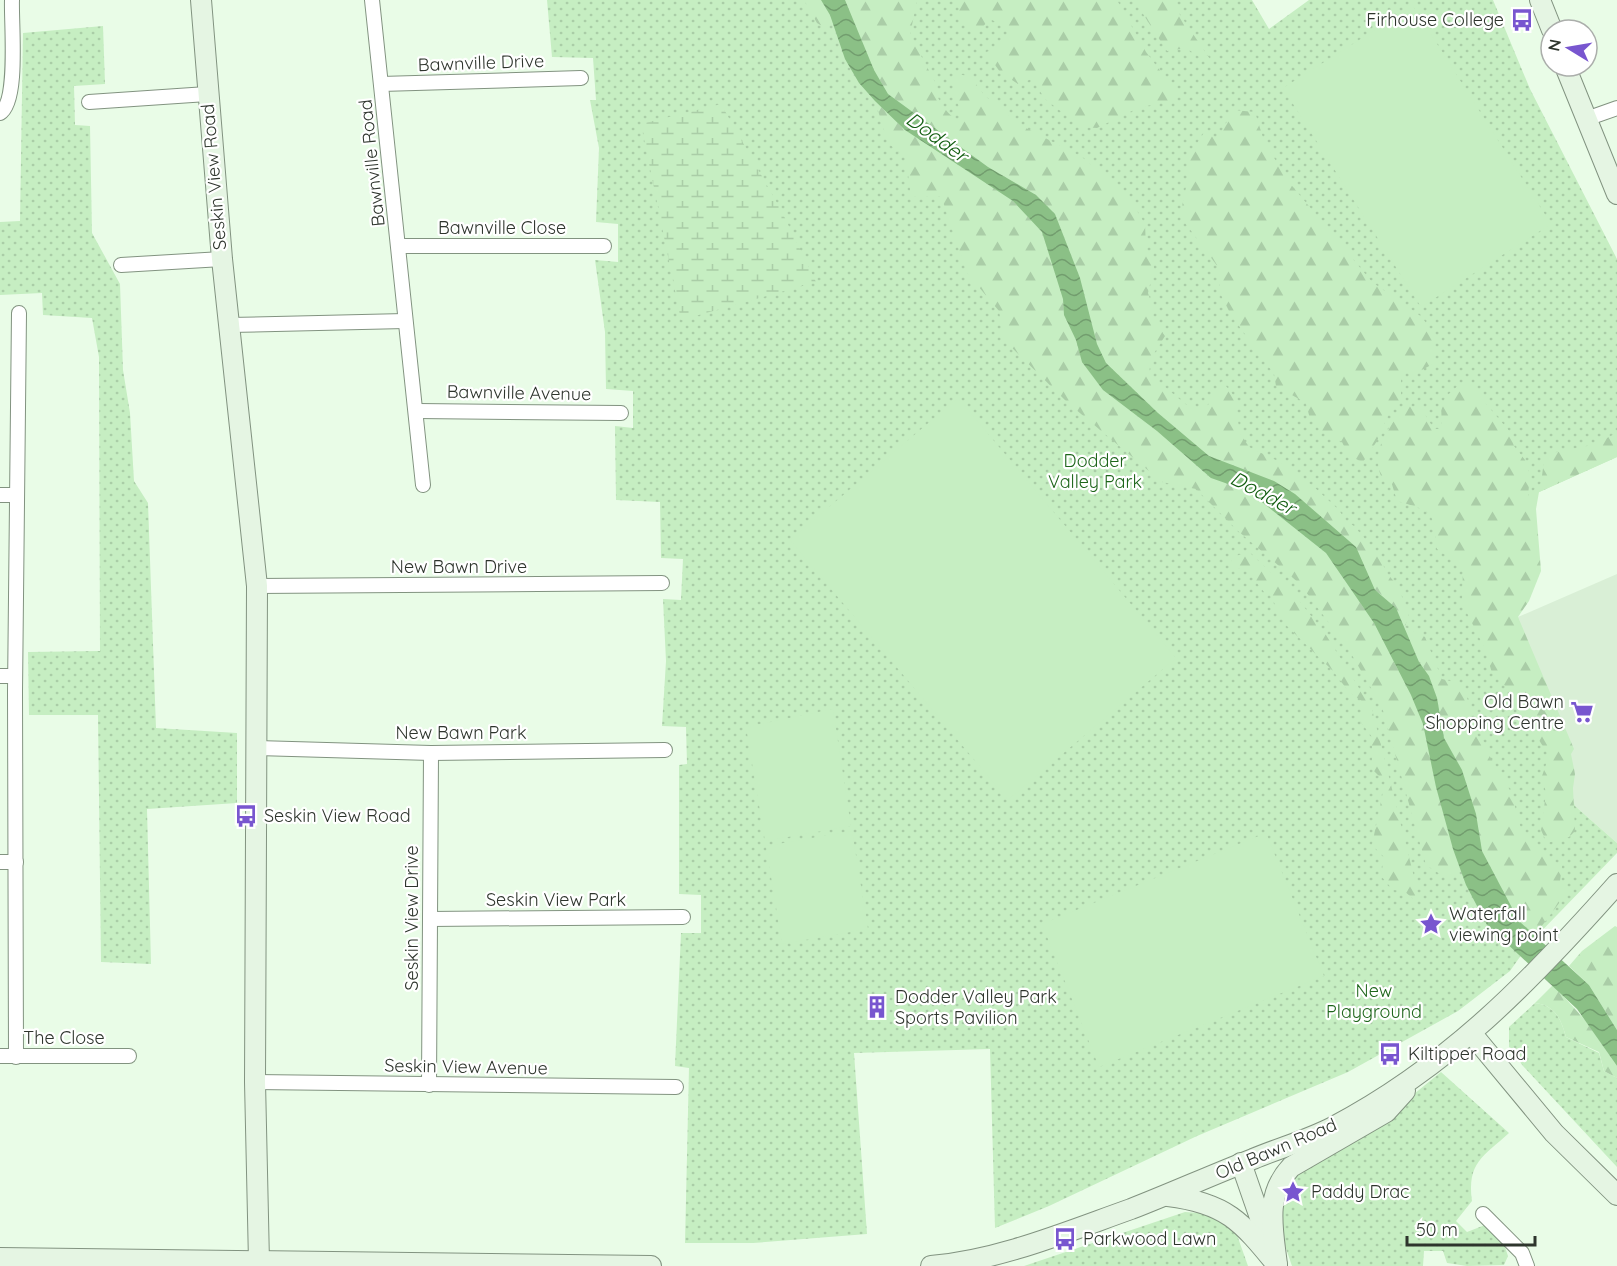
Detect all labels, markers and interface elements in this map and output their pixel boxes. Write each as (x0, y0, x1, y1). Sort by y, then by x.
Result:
bus stop icon: Firhouse College (1509, 7, 1535, 33)
place label: Firhouse College (1366, 8, 1504, 31)
north arrow (1539, 18, 1599, 78)
text: N (1543, 37, 1565, 53)
street label: Bawnville Drive (417, 49, 544, 76)
street label: Bawnville Road (353, 98, 390, 228)
street label: Seskin View Road (196, 103, 231, 251)
water label: Dodder (902, 106, 975, 169)
street label: Bawnville Close (438, 216, 566, 239)
street label: Bawnville Avenue (447, 380, 591, 405)
park label: Dodder Valley Park (1048, 449, 1142, 493)
water label: Dodder (1227, 465, 1302, 521)
street label: New Bawn Drive (391, 555, 527, 578)
place label: Old Bawn Shopping Centre (1425, 690, 1564, 734)
supermarket icon: Old Bawn Shopping Centre (1569, 699, 1595, 725)
street label: New Bawn Park (395, 721, 527, 744)
bus stop icon: Seskin View Road (233, 803, 259, 829)
place label: Seskin View Road (264, 804, 411, 827)
street label: Seskin View Drive (400, 845, 423, 991)
street label: Seskin View Park (486, 888, 626, 911)
place label: Waterfall viewing point (1449, 902, 1559, 946)
place icon: Waterfall viewing point (1418, 911, 1444, 937)
park label: New Playground (1326, 979, 1422, 1023)
place label: Dodder Valley Park Sports Pavilion (895, 985, 1057, 1029)
building icon: Dodder Valley Park Sports Pavilion (864, 994, 890, 1020)
street label: The Close (23, 1026, 105, 1049)
bus stop icon: Kiltipper Road (1377, 1041, 1403, 1067)
place label: Kiltipper Road (1408, 1042, 1527, 1065)
street label: Seskin View Avenue (384, 1054, 548, 1079)
street label: Old Bawn Road (1212, 1113, 1340, 1184)
place icon: Paddy Drac (1280, 1179, 1306, 1205)
place label: Paddy Drac (1311, 1180, 1409, 1203)
scale bar (1407, 1209, 1534, 1247)
text: 50 m (1416, 1218, 1458, 1241)
bus stop icon: Parkwood Lawn (1052, 1226, 1078, 1252)
place label: Parkwood Lawn (1083, 1227, 1217, 1250)

